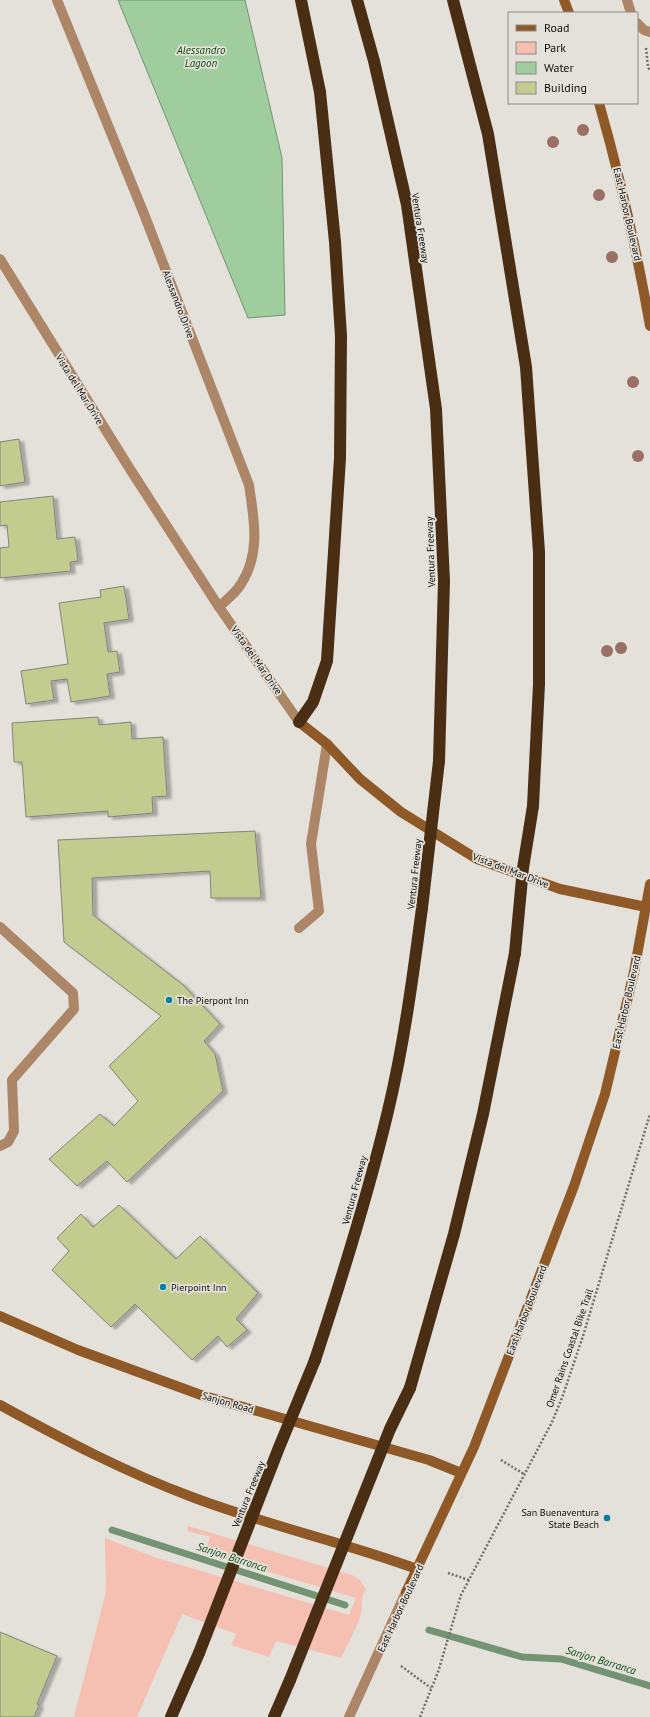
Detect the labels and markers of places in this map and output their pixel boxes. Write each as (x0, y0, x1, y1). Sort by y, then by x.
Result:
place label: The Pierpont Inn (177, 994, 249, 1007)
marker: The Pierpont Inn (164, 995, 174, 1005)
place label: Pierpoint Inn (171, 1281, 227, 1294)
marker: Pierpoint Inn (158, 1282, 168, 1292)
place label: San Buenaventura State Beach (521, 1506, 599, 1531)
marker: San Buenaventura State Beach (602, 1513, 612, 1523)

